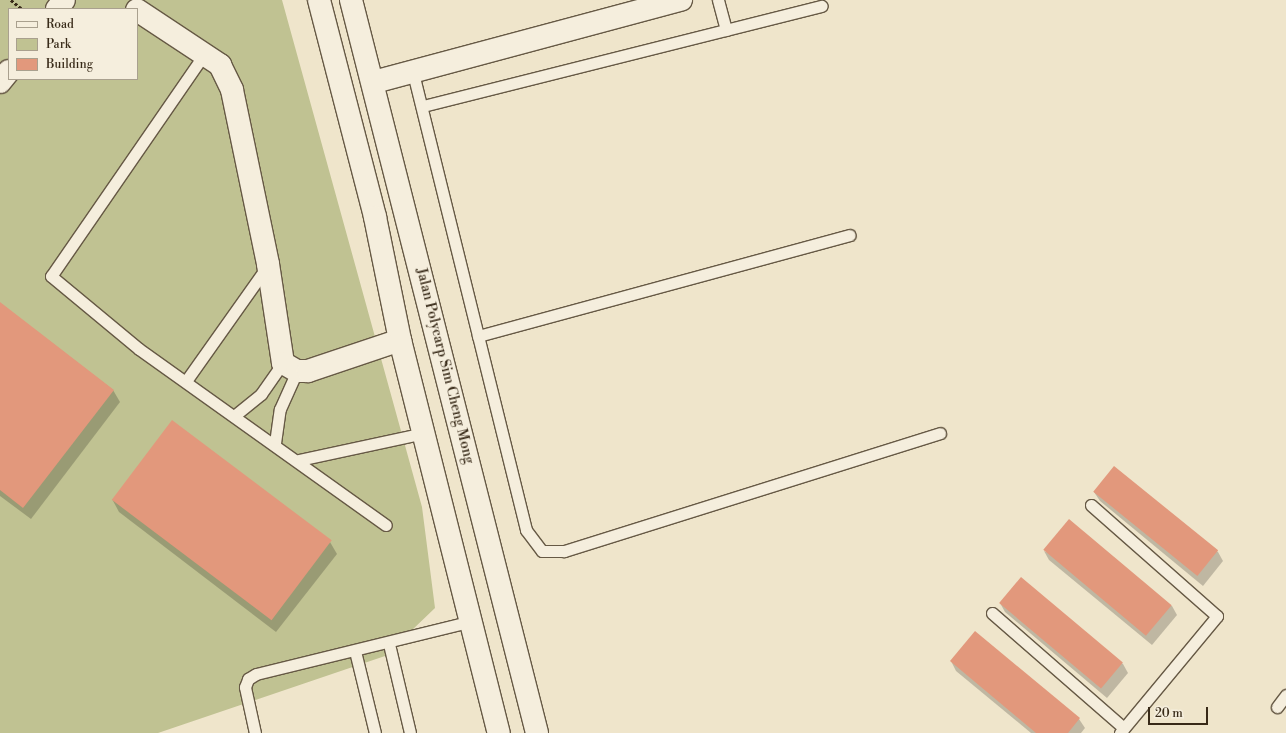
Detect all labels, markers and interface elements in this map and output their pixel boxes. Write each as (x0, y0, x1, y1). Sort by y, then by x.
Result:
legend (8, 8, 138, 80)
text: Road (46, 17, 74, 32)
text: Park (46, 37, 71, 52)
text: Building (46, 57, 93, 72)
street label: Jalan Polycarp Sim Cheng Mong (412, 266, 478, 466)
scale bar (1150, 699, 1210, 725)
text: 20 m (1155, 706, 1183, 721)

